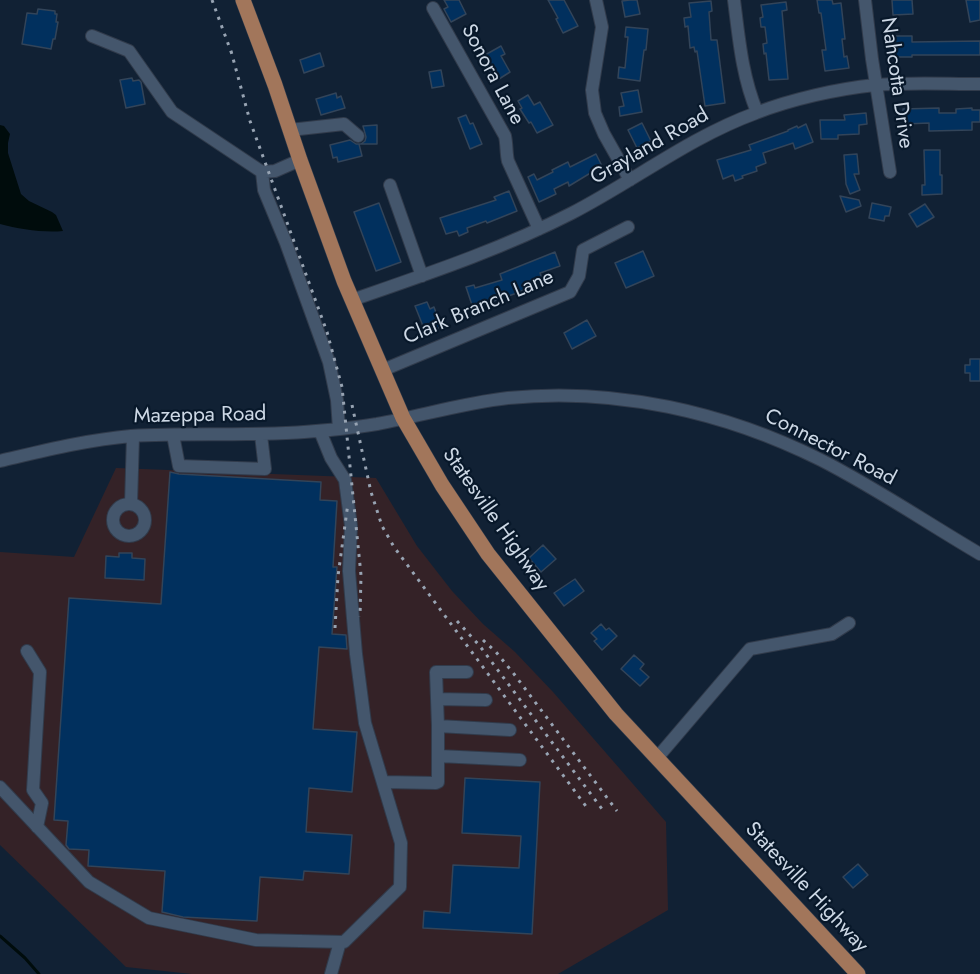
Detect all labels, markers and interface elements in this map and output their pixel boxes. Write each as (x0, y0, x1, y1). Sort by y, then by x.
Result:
street label: Nahcotta Drive (874, 16, 918, 150)
street label: Sonora Lane (455, 20, 529, 130)
street label: Grayland Road (586, 103, 714, 191)
street label: Clark Branch Lane (400, 265, 558, 351)
street label: Mazeppa Road (133, 402, 267, 430)
street label: Connector Road (760, 404, 900, 492)
street label: Statesville Highway (436, 443, 554, 597)
street label: Statesville Highway (739, 818, 873, 958)

